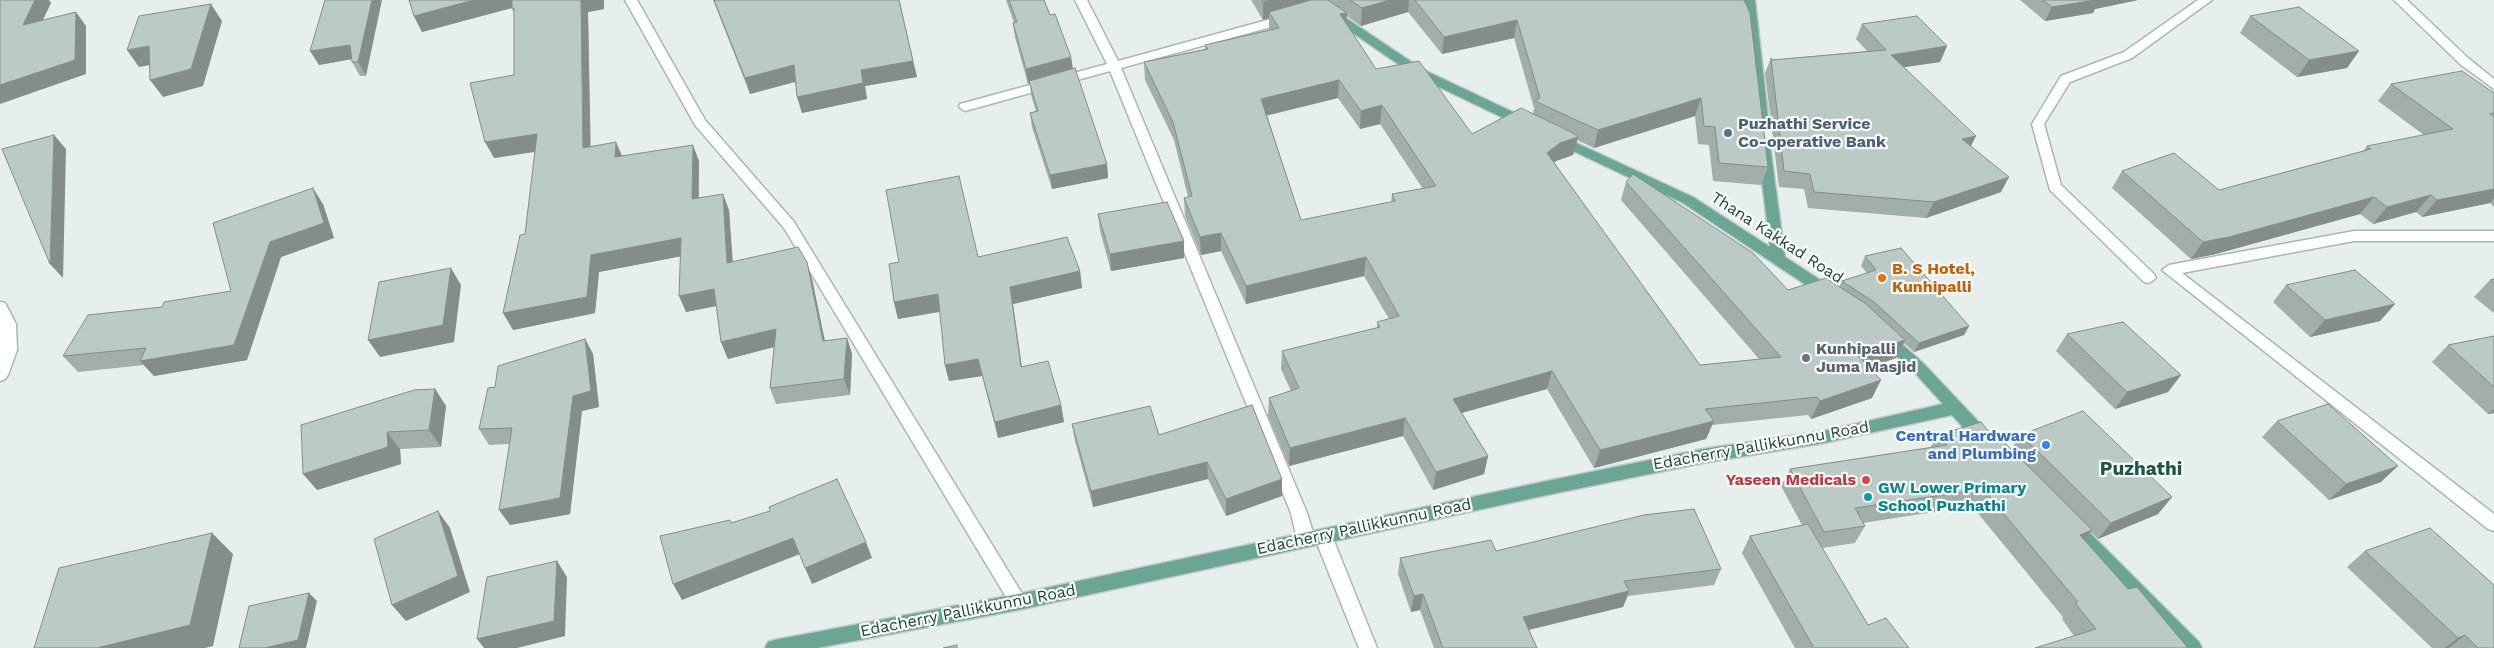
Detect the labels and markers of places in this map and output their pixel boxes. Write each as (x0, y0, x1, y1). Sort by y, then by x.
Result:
place label: Puzhathi Service Co-operative Bank (1738, 114, 1886, 152)
marker: Puzhathi Service Co-operative Bank (1722, 127, 1734, 139)
place label: B. S Hotel, Kunhipalli (1892, 259, 1975, 297)
marker: B. S Hotel, Kunhipalli (1876, 272, 1888, 284)
place label: Kunhipalli Juma Masjid (1816, 339, 1916, 377)
marker: Kunhipalli Juma Masjid (1800, 352, 1812, 364)
place label: Central Hardware and Plumbing (1896, 426, 2036, 464)
marker: Central Hardware and Plumbing (2040, 439, 2052, 451)
place label: Yaseen Medicals (1726, 470, 1856, 490)
marker: Yaseen Medicals (1860, 474, 1872, 486)
place label: GW Lower Primary School Puzhathi (1878, 478, 2026, 516)
marker: GW Lower Primary School Puzhathi (1862, 491, 1874, 503)

